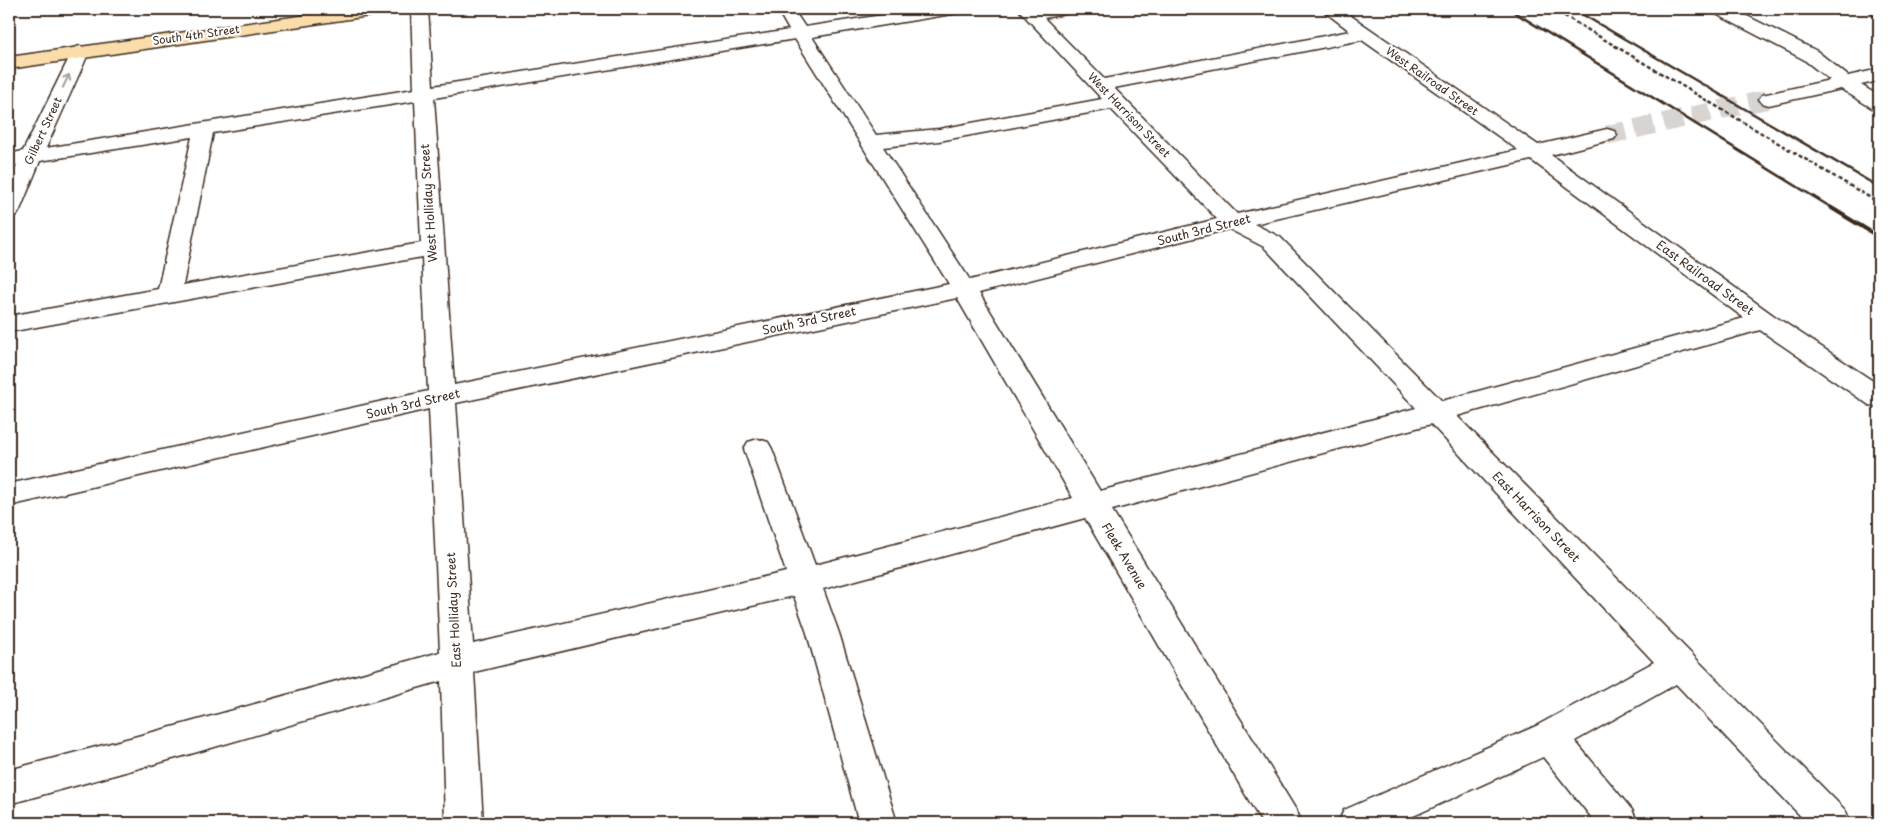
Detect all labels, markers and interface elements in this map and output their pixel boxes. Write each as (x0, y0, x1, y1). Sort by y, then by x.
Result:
street label: South 4th Street (151, 20, 241, 49)
street label: West Railroad Street (1382, 42, 1483, 119)
street label: West Harrison Street (1084, 68, 1175, 161)
one-way arrow (62, 74, 71, 89)
street label: Gilbert Street (19, 94, 66, 168)
street label: West Holliday Street (415, 143, 441, 263)
street label: South 3rd Street (1155, 209, 1252, 249)
street label: East Railroad Street (1653, 236, 1758, 319)
street label: South 3rd Street (760, 301, 857, 339)
street label: South 3rd Street (364, 383, 461, 423)
street label: East Harrison Street (1489, 467, 1585, 566)
street label: Fleek Avenue (1098, 519, 1152, 593)
street label: East Holliday Street (441, 552, 465, 668)

